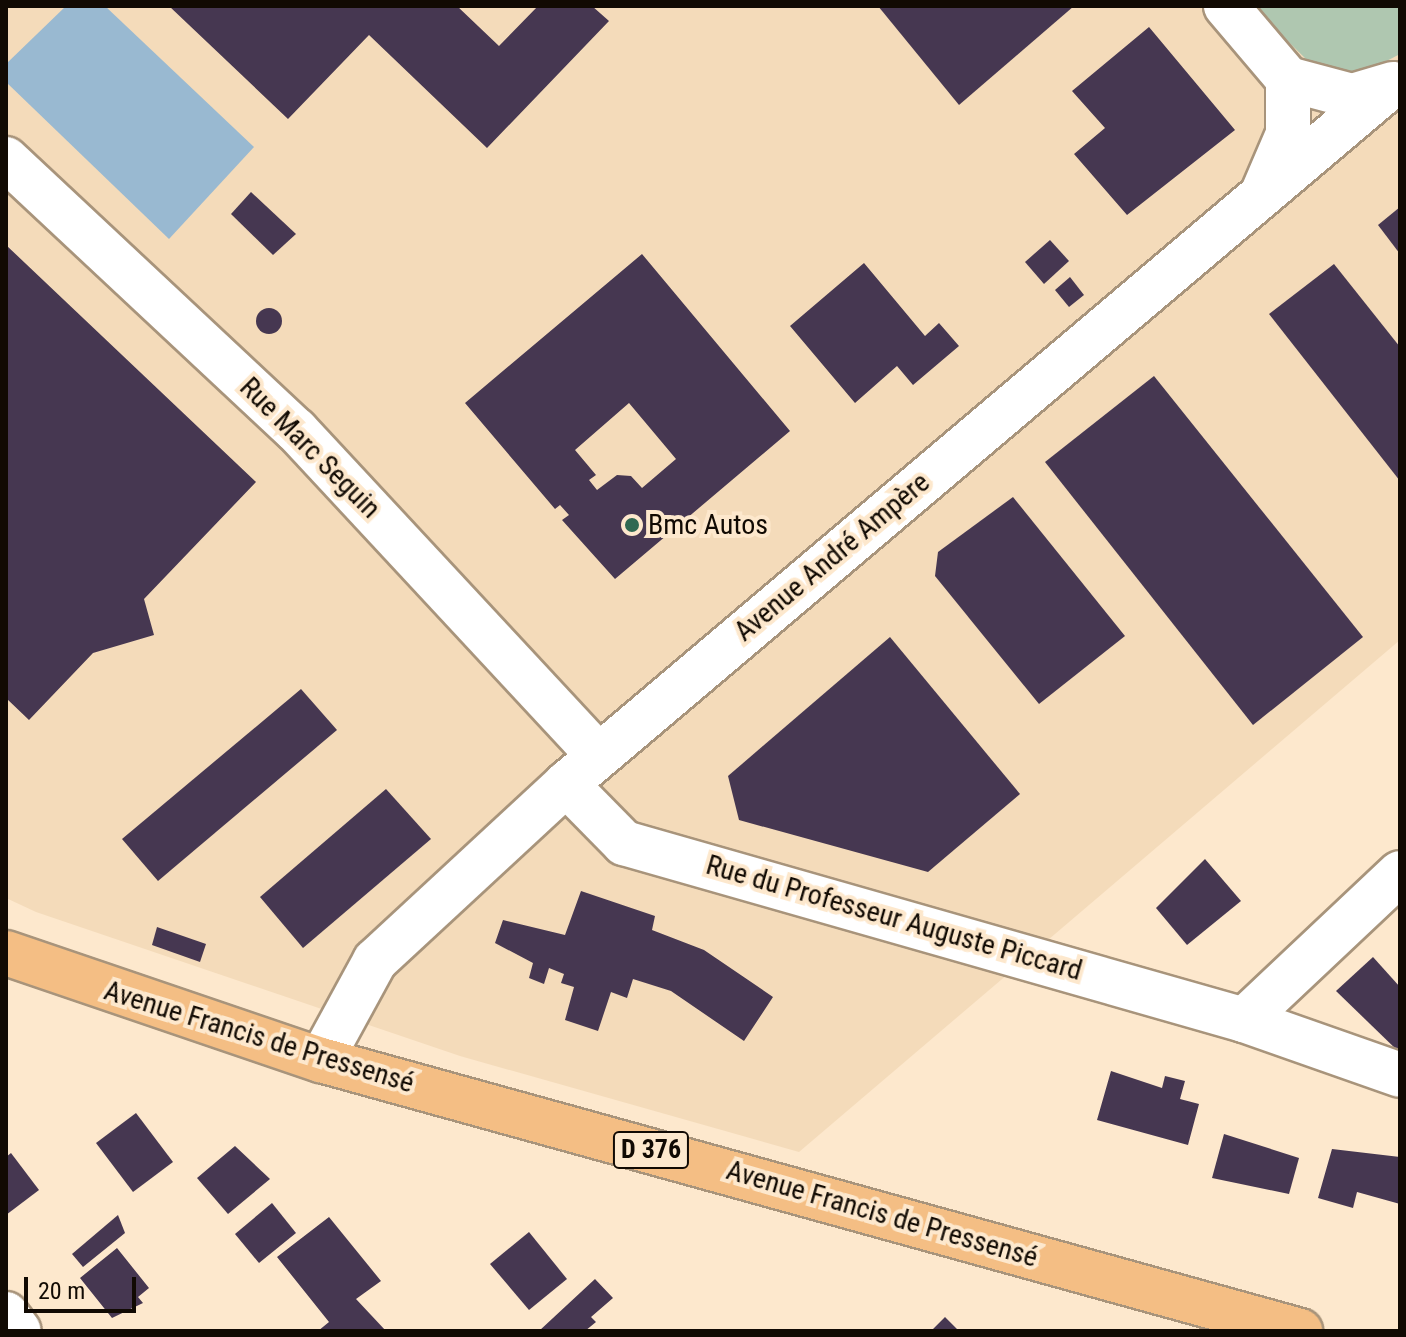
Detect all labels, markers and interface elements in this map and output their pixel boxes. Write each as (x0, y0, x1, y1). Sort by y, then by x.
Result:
street label: Rue Marc Seguin (233, 371, 387, 525)
street label: Avenue André Ampère (728, 466, 936, 648)
place label: Bmc Autos (648, 508, 768, 542)
marker: Bmc Autos (623, 516, 641, 534)
street label: Rue du Professeur Auguste Piccard (702, 848, 1086, 988)
street label: Avenue Francis de Pressensé (100, 974, 418, 1100)
road number: D 376 (611, 1128, 691, 1172)
street label: Avenue Francis de Pressensé (723, 1153, 1041, 1275)
scale bar (28, 1261, 140, 1311)
text: 20 m (38, 1277, 85, 1305)

